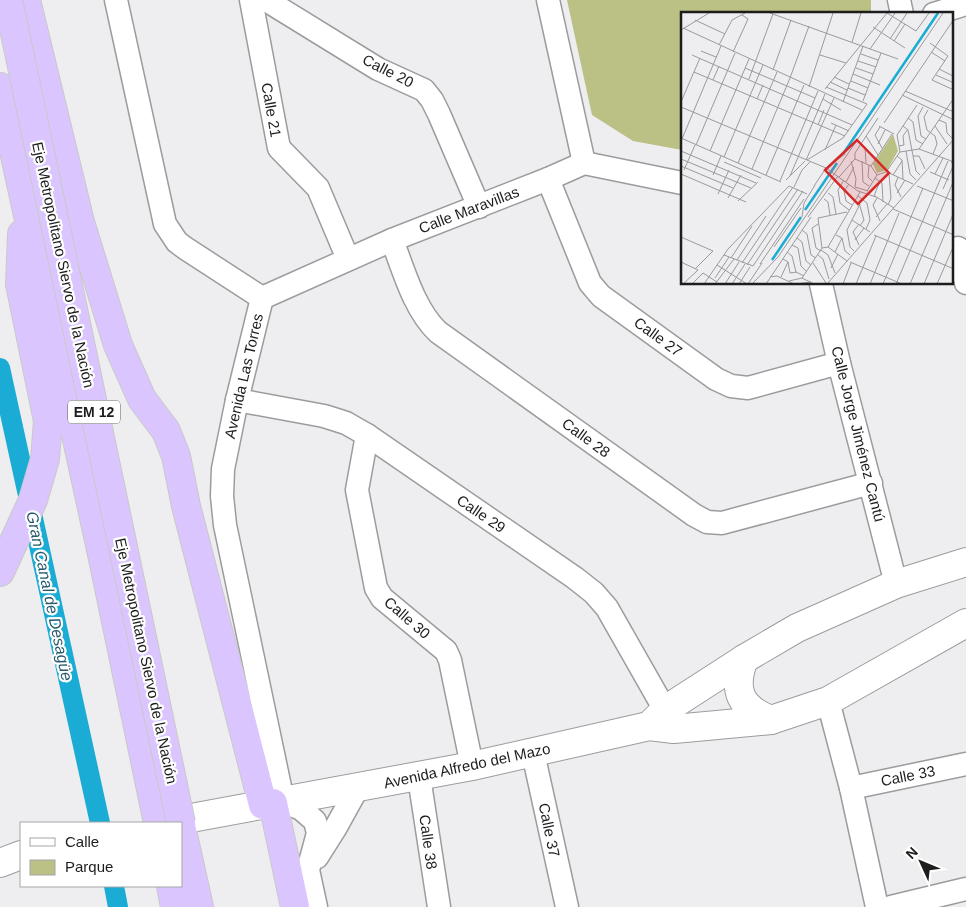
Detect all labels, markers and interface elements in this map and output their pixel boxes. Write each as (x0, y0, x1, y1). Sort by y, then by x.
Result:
inset map (681, 12, 954, 285)
street label: Calle 20 (360, 50, 417, 91)
street label: Calle 21 (258, 81, 285, 138)
street label: Eje Metropolitano Siervo de la Nación (29, 140, 98, 389)
street label: Calle Maravillas (416, 183, 521, 236)
street label: Avenida Las Torres (221, 312, 266, 440)
street label: Calle 27 (631, 314, 686, 360)
street label: Calle Jorge Jiménez Cantú (828, 344, 889, 523)
road number: EM 12 (68, 401, 120, 424)
street label: Calle 28 (559, 415, 614, 461)
street label: Calle 29 (454, 491, 509, 536)
water label: Gran Canal de Desagüe (23, 510, 76, 682)
street label: Eje Metropolitano Siervo de la Nación (112, 536, 181, 785)
street label: Calle 30 (381, 593, 434, 642)
street label: Avenida Alfredo del Mazo (382, 740, 552, 791)
street label: Calle 33 (879, 762, 937, 789)
street label: Calle 37 (535, 801, 564, 859)
street label: Calle 38 (416, 813, 441, 870)
legend (20, 822, 182, 887)
text: Calle (65, 833, 99, 850)
north arrow (896, 837, 946, 887)
text: N (902, 844, 921, 862)
text: Parque (65, 858, 113, 875)

